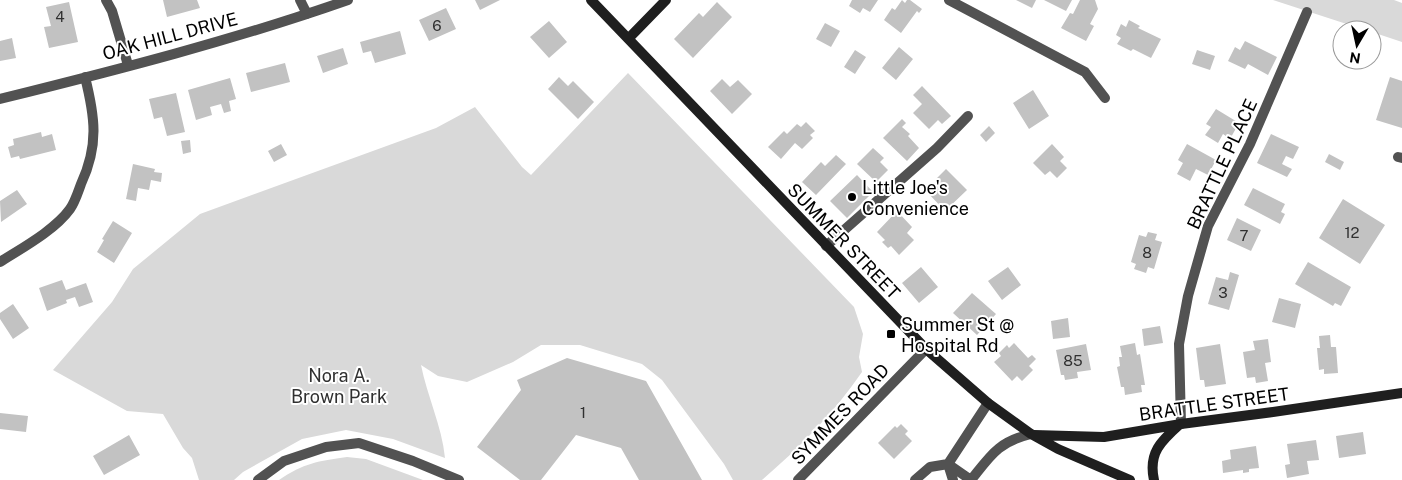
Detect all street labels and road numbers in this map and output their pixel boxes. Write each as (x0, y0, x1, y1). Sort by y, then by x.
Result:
street label: OAK HILL DRIVE (100, 8, 240, 64)
street label: BRATTLE PLACE (1183, 96, 1261, 232)
street label: SUMMER STREET (783, 179, 905, 303)
street label: SYMMES ROAD (787, 359, 893, 469)
street label: BRATTLE STREET (1138, 383, 1291, 425)

